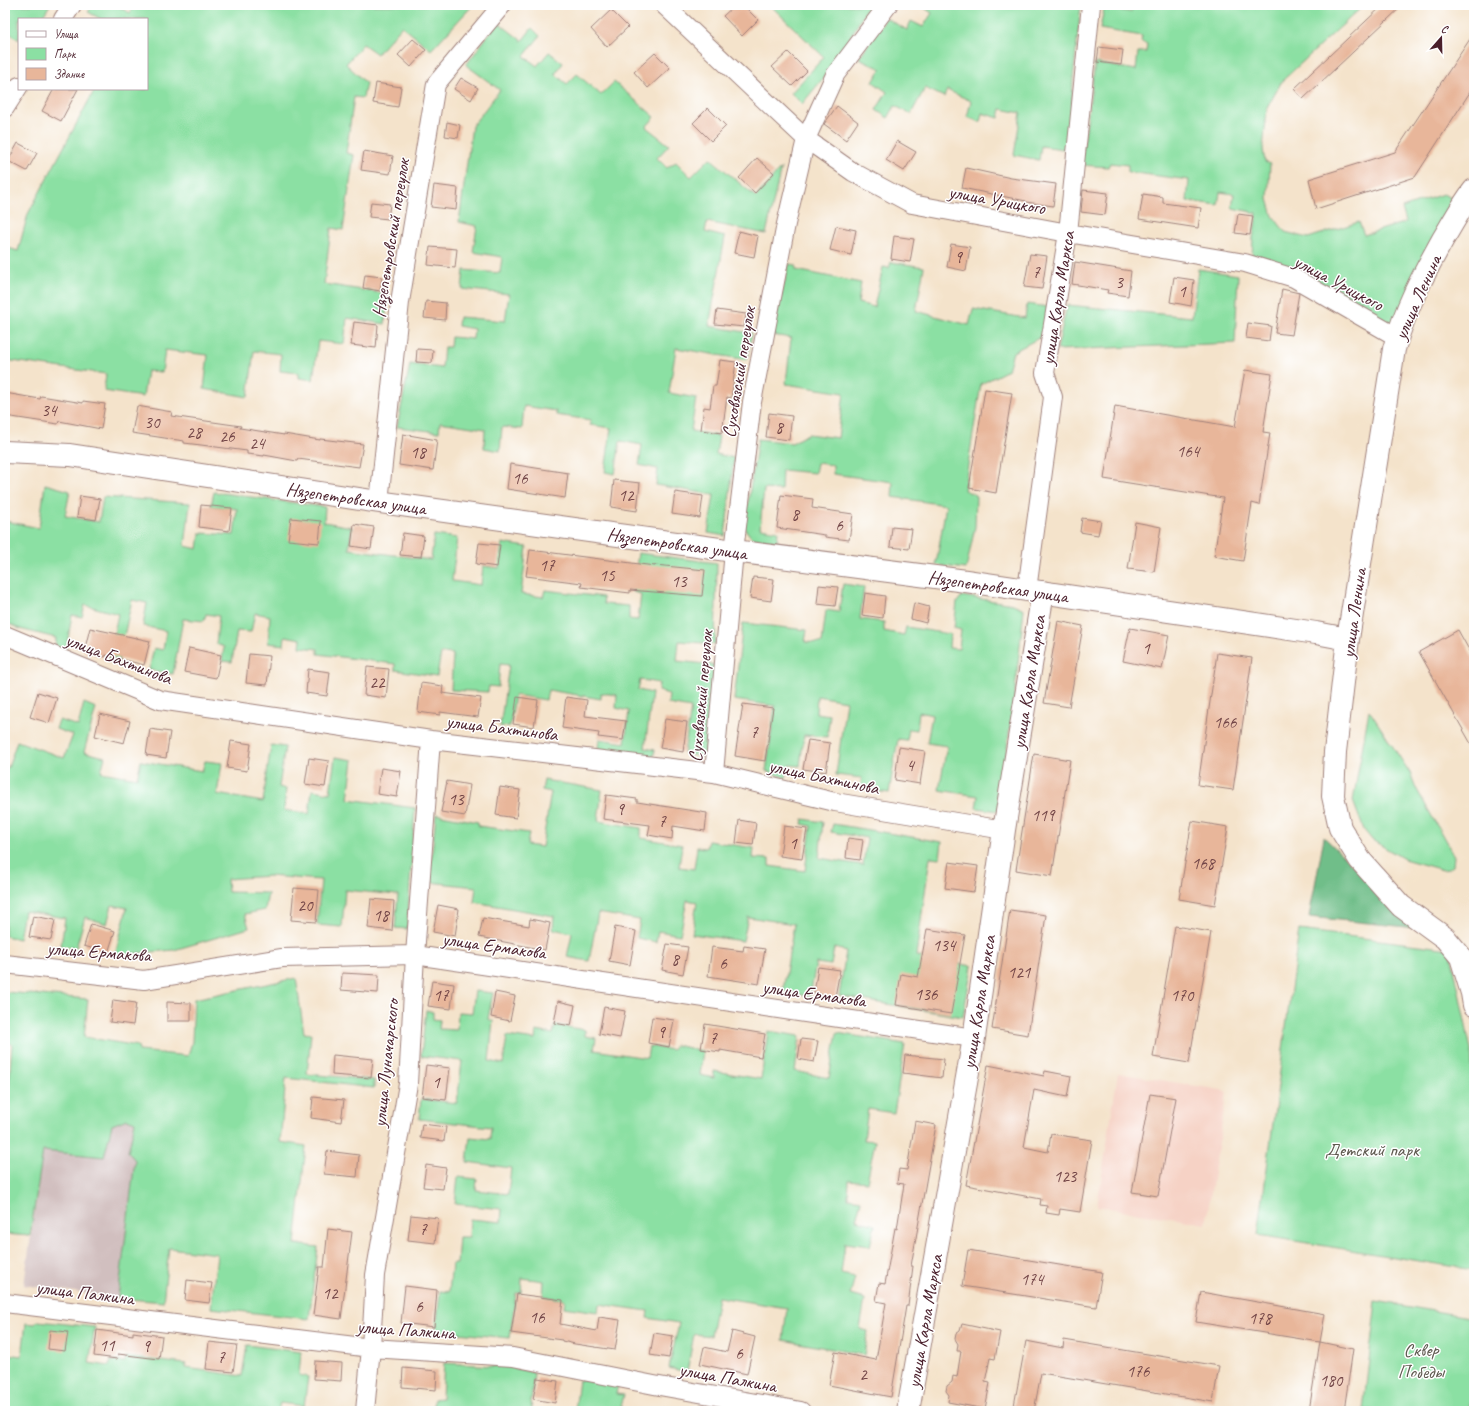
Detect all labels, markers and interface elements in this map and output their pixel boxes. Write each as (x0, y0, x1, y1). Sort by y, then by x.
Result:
legend (18, 18, 148, 90)
north arrow (1421, 18, 1461, 58)
text: С (1439, 21, 1451, 37)
text: Улица (54, 26, 79, 42)
text: Парк (54, 46, 77, 62)
text: Здание (54, 66, 85, 82)
street label: Нязепетровский переулок (367, 155, 416, 319)
street label: улица Урицкого (946, 180, 1048, 221)
street label: улица Карла Маркса (1035, 228, 1081, 368)
house number: 9 (954, 247, 963, 268)
street label: улица Урицкого (1289, 249, 1388, 317)
street label: улица Ленина (1388, 249, 1448, 344)
house number: 7 (1032, 262, 1041, 283)
house number: 3 (1115, 272, 1124, 293)
house number: 1 (1178, 281, 1187, 302)
street label: Суховязский переулок (717, 303, 761, 439)
house number: 34 (41, 400, 59, 421)
house number: 30 (144, 412, 161, 433)
house number: 8 (775, 417, 785, 438)
house number: 28 (186, 422, 204, 443)
house number: 26 (219, 426, 236, 447)
house number: 24 (249, 433, 267, 454)
house number: 164 (1177, 441, 1202, 462)
house number: 18 (410, 442, 428, 463)
house number: 16 (512, 468, 529, 489)
street label: Нязепетровская улица (284, 477, 430, 521)
house number: 12 (618, 485, 635, 506)
house number: 8 (791, 504, 801, 525)
house number: 6 (835, 515, 844, 536)
street label: Нязепетровская улица (605, 522, 751, 566)
house number: 17 (539, 555, 556, 576)
house number: 15 (599, 565, 616, 586)
street label: Нязепетровская улица (926, 565, 1072, 609)
street label: улица Ленина (1336, 565, 1372, 661)
house number: 13 (671, 571, 688, 592)
street label: улица Карла Маркса (1006, 612, 1052, 752)
street label: улица Бахтинова (61, 627, 177, 691)
street label: Суховязский переулок (683, 627, 719, 763)
house number: 1 (1142, 638, 1151, 659)
house number: 22 (369, 672, 386, 693)
street label: улица Бахтинова (444, 709, 561, 747)
house number: 166 (1214, 712, 1238, 733)
house number: 7 (750, 722, 759, 743)
street label: улица Бахтинова (765, 753, 883, 801)
house number: 4 (906, 755, 916, 776)
house number: 13 (448, 789, 465, 810)
house number: 9 (616, 799, 625, 820)
house number: 119 (1032, 805, 1056, 826)
house number: 7 (658, 811, 667, 832)
house number: 1 (789, 833, 798, 854)
house number: 168 (1192, 853, 1217, 874)
house number: 20 (297, 895, 314, 916)
house number: 18 (373, 905, 391, 926)
street label: улица Ермакова (440, 927, 549, 965)
street label: улица Карла Маркса (956, 932, 1002, 1072)
house number: 134 (933, 935, 958, 956)
street label: улица Ермакова (45, 936, 154, 968)
house number: 8 (671, 949, 681, 970)
house number: 6 (719, 953, 728, 974)
house number: 121 (1008, 962, 1032, 983)
street label: улица Ермакова (760, 975, 869, 1013)
house number: 136 (915, 984, 939, 1005)
house number: 17 (433, 985, 450, 1006)
house number: 170 (1171, 985, 1195, 1006)
street label: улица Луначарского (367, 996, 405, 1129)
house number: 9 (657, 1022, 666, 1043)
house number: 7 (709, 1028, 718, 1049)
house number: 1 (432, 1072, 441, 1093)
park label: Детский парк (1325, 1138, 1420, 1162)
house number: 123 (1054, 1166, 1078, 1187)
house number: 7 (419, 1219, 428, 1240)
street label: улица Карла Маркса (901, 1251, 949, 1391)
house number: 174 (1021, 1269, 1046, 1290)
street label: улица Палкина (34, 1275, 137, 1311)
house number: 12 (322, 1283, 339, 1304)
house number: 6 (415, 1296, 424, 1317)
house number: 16 (529, 1307, 546, 1328)
house number: 178 (1249, 1308, 1274, 1329)
street label: улица Палкина (355, 1315, 458, 1346)
house number: 11 (99, 1335, 116, 1356)
house number: 9 (142, 1336, 151, 1357)
park label: Сквер Победы (1398, 1338, 1446, 1384)
house number: 6 (735, 1343, 744, 1364)
house number: 7 (217, 1347, 226, 1368)
street label: улица Палкина (676, 1357, 781, 1399)
house number: 176 (1127, 1361, 1151, 1382)
house number: 2 (859, 1364, 868, 1385)
house number: 180 (1320, 1370, 1344, 1391)

